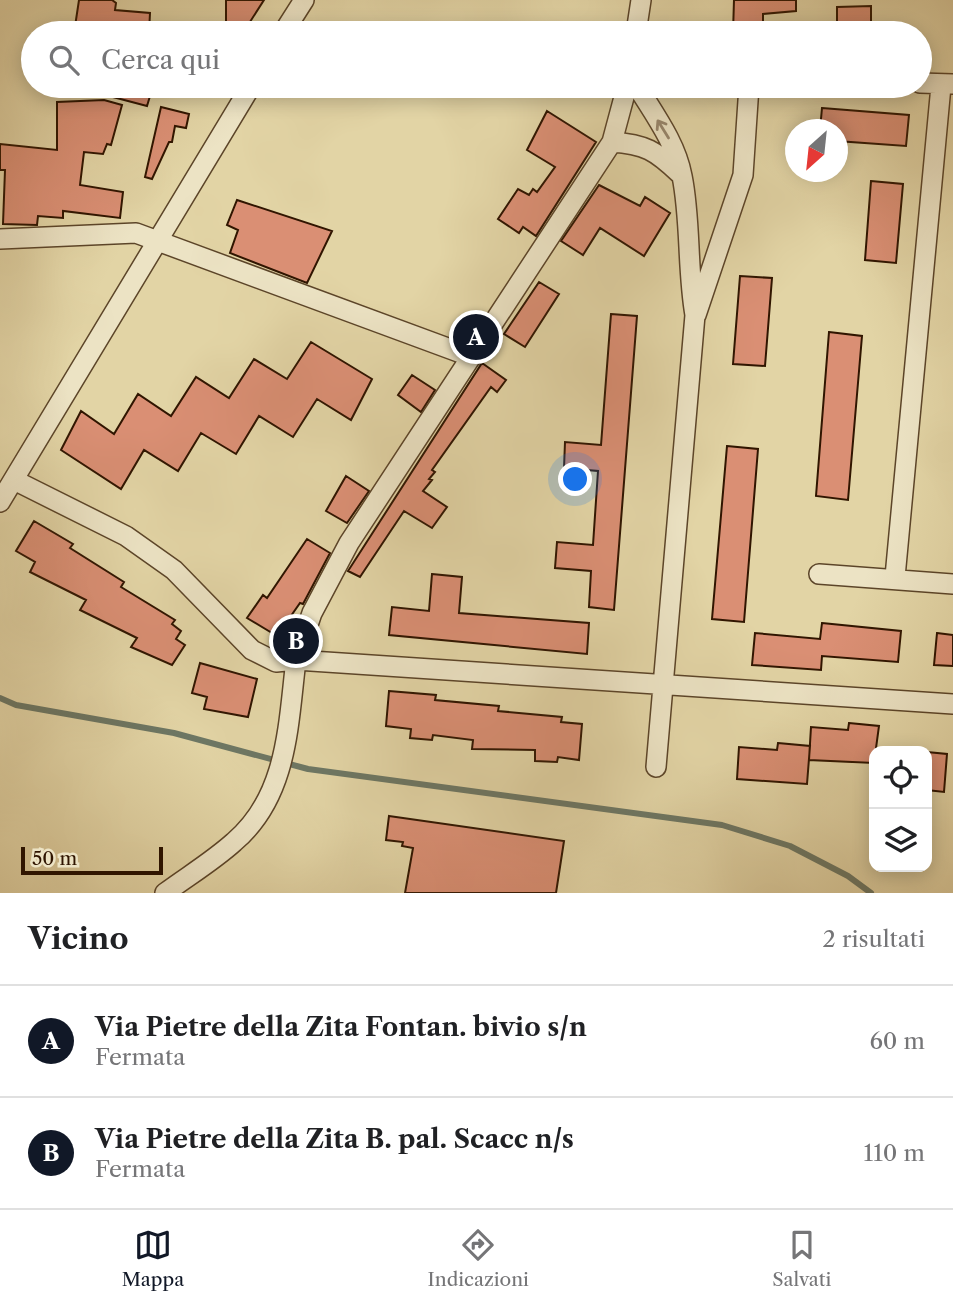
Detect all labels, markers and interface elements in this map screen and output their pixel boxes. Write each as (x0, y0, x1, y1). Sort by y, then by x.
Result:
search box (21, 21, 932, 98)
icon: search (45, 41, 83, 79)
text: Cerca qui (101, 44, 220, 76)
north arrow (785, 119, 848, 182)
one-way arrow (656, 120, 670, 140)
pin: A (453, 311, 499, 363)
your location (558, 462, 592, 496)
pin: B (273, 615, 319, 667)
map controls (869, 746, 932, 872)
button: locate (869, 746, 932, 809)
button: layers (869, 809, 932, 872)
scale bar (21, 844, 163, 876)
text: 50 m (32, 847, 77, 870)
text: Vicino (28, 920, 128, 957)
text: 2 risultati (823, 925, 925, 953)
text: Via Pietre della Zita Fontan. bivio s/n (95, 1011, 587, 1043)
text: A (42, 1027, 60, 1055)
text: 60 m (869, 1027, 925, 1055)
text: Fermata (95, 1043, 185, 1071)
text: Via Pietre della Zita B. pal. Scacc n/s (95, 1123, 574, 1155)
text: B (42, 1139, 60, 1167)
text: 110 m (864, 1139, 925, 1167)
text: Fermata (95, 1155, 185, 1183)
tab: Mappa (122, 1226, 184, 1291)
tab: Indicazioni (428, 1226, 529, 1291)
tab: Salvati (772, 1226, 831, 1291)

